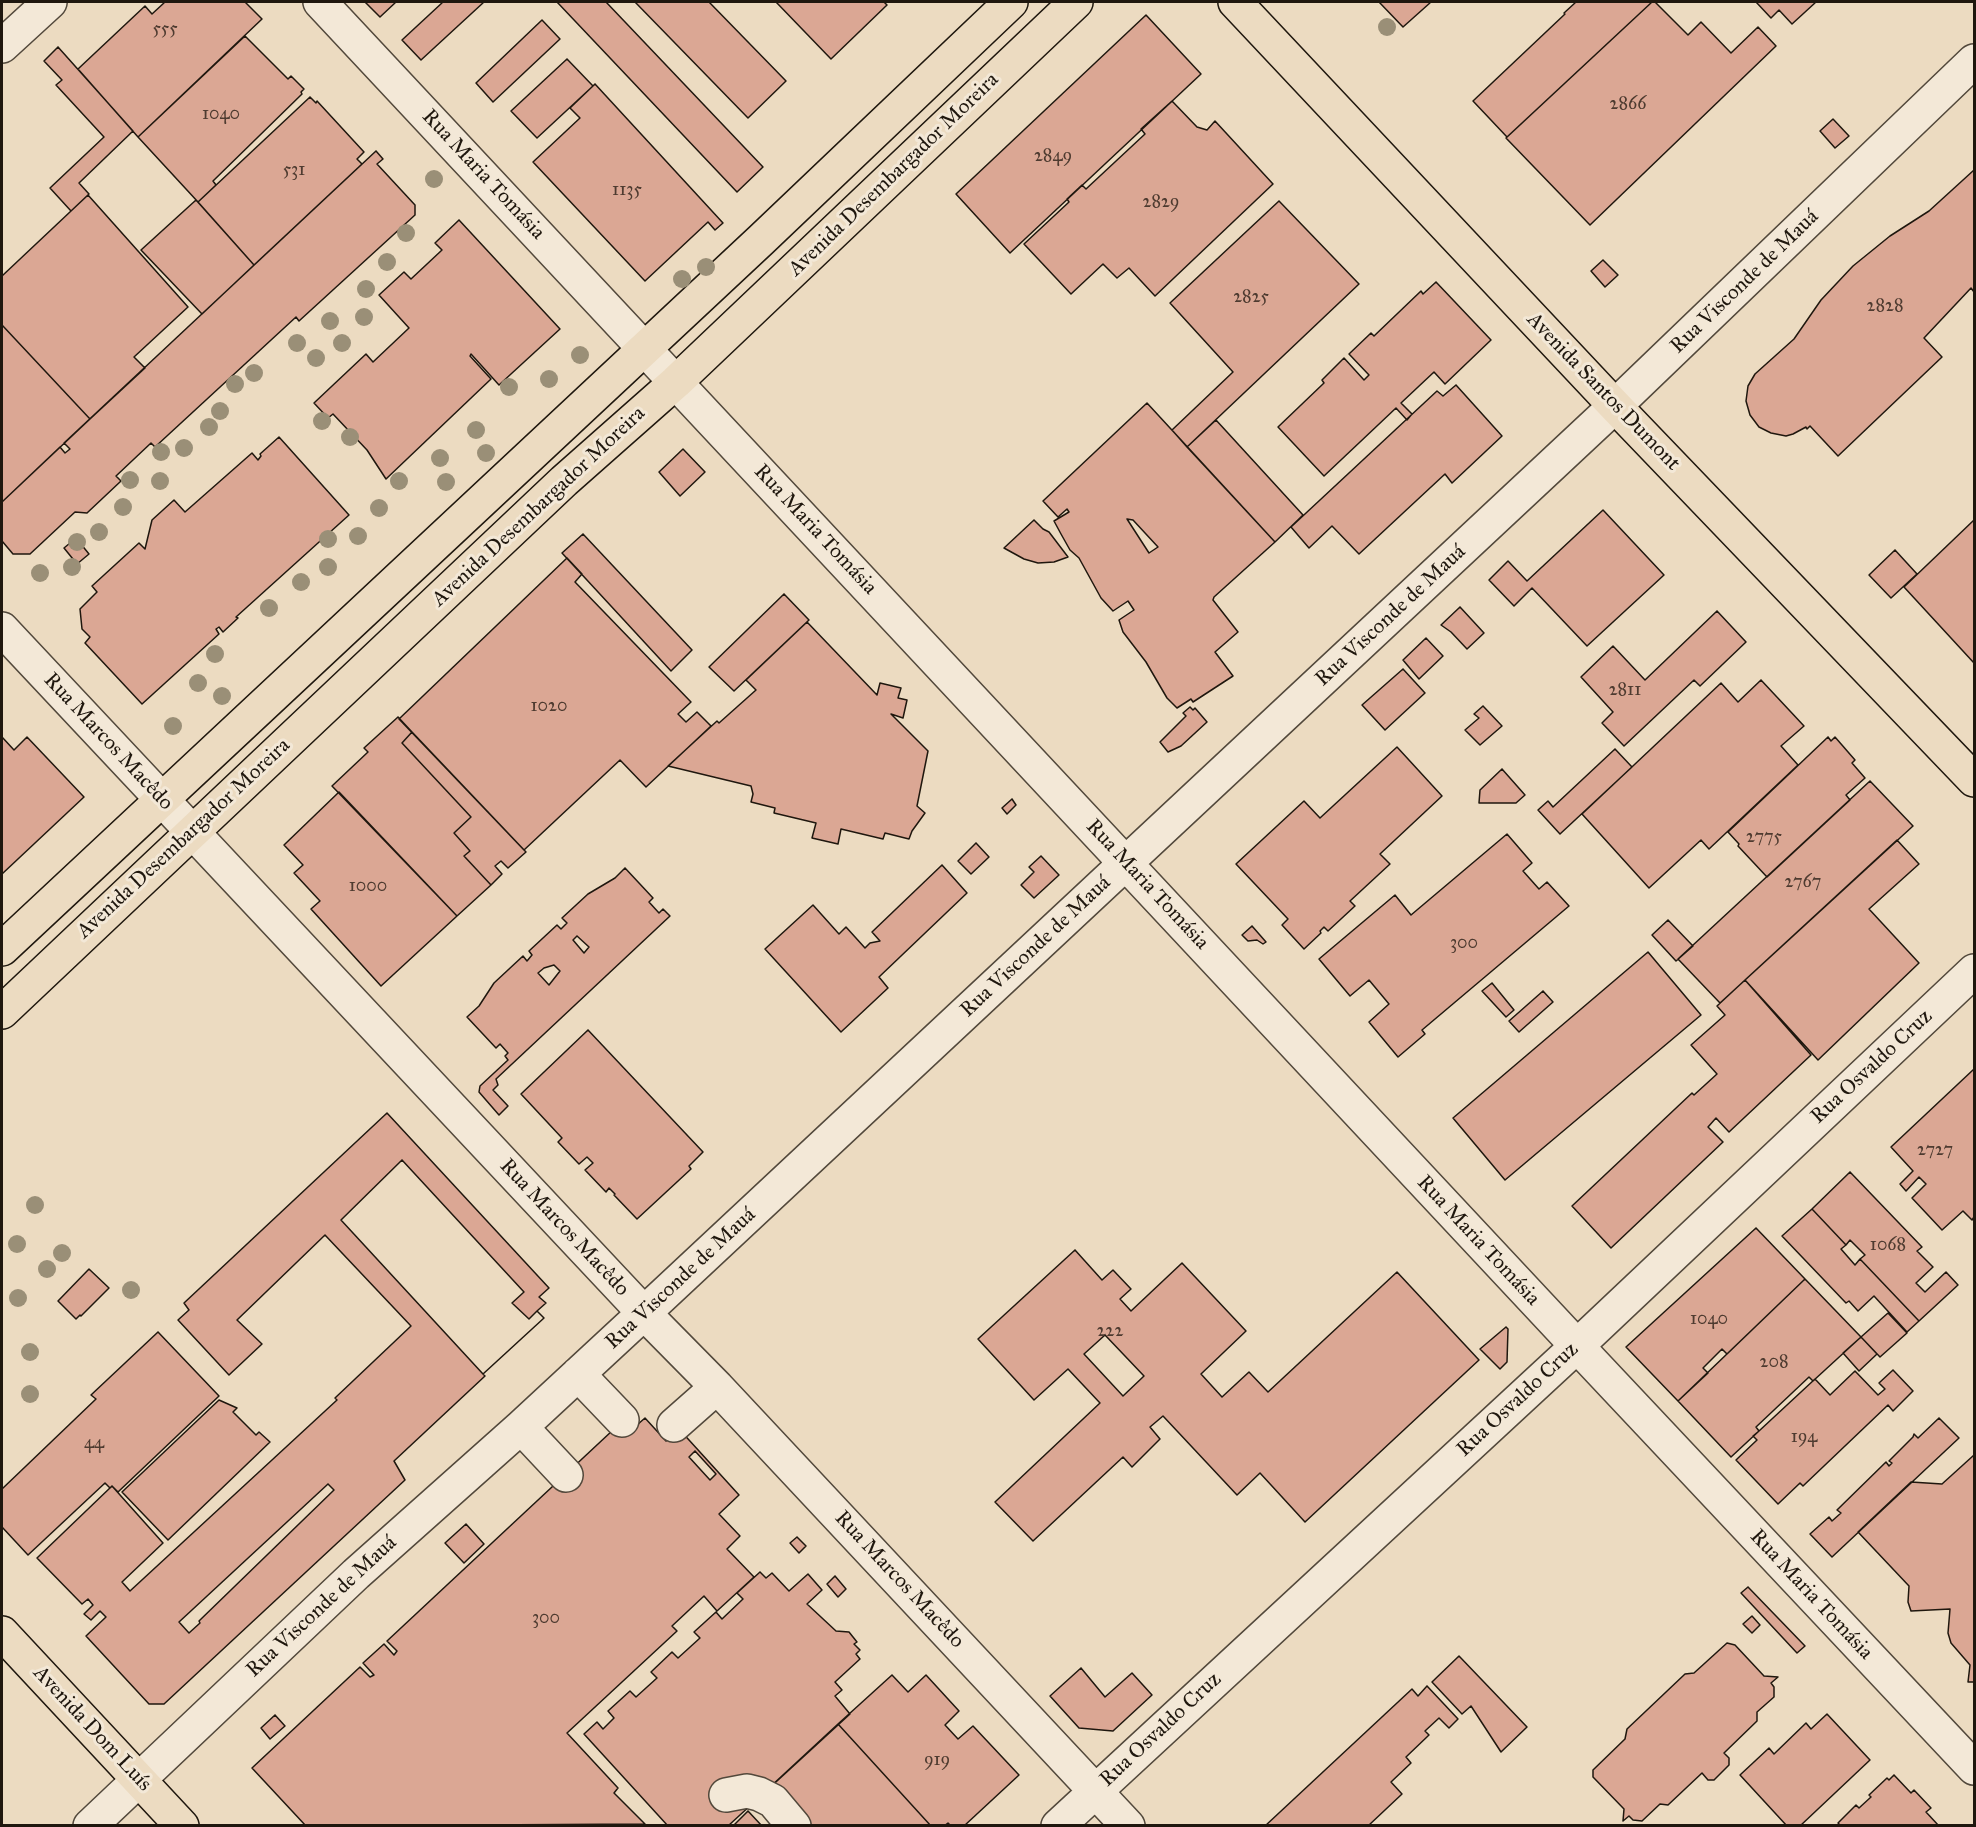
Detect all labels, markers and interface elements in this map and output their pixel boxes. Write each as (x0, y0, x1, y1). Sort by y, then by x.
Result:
house number: 555 (152, 19, 178, 41)
street label: Avenida Desembargador Moreira (784, 68, 1004, 282)
house number: 2866 (1610, 94, 1646, 116)
house number: 1040 (202, 104, 240, 126)
street label: Rua Maria Tomásia (416, 105, 550, 245)
house number: 2849 (1034, 146, 1072, 168)
house number: 531 (283, 160, 305, 182)
house number: 1135 (612, 180, 642, 202)
house number: 2829 (1143, 192, 1179, 214)
street label: Rua Visconde de Mauá (1666, 205, 1824, 359)
house number: 2825 (1233, 287, 1269, 309)
house number: 2828 (1867, 296, 1903, 318)
street label: Avenida Santos Dumont (1521, 308, 1685, 476)
street label: Avenida Desembargador Moreira (427, 401, 651, 613)
street label: Rua Maria Tomásia (748, 460, 882, 600)
street label: Rua Visconde de Mauá (1311, 540, 1471, 692)
street label: Rua Marcos Macêdo (38, 668, 178, 816)
house number: 2811 (1609, 680, 1641, 702)
house number: 1020 (531, 696, 567, 718)
street label: Avenida Desembargador Moreira (72, 733, 296, 945)
street label: Rua Maria Tomásia (1080, 815, 1214, 955)
house number: 2775 (1746, 827, 1782, 849)
street label: Rua Visconde de Mauá (956, 871, 1116, 1023)
house number: 2767 (1785, 872, 1821, 894)
house number: 1000 (349, 876, 387, 898)
house number: 300 (1450, 933, 1478, 955)
street label: Rua Osvaldo Cruz (1806, 1004, 1938, 1130)
house number: 2727 (1917, 1140, 1953, 1162)
street label: Rua Marcos Macêdo (494, 1154, 634, 1302)
street label: Rua Maria Tomásia (1411, 1171, 1545, 1311)
street label: Rua Visconde de Mauá (601, 1203, 761, 1355)
house number: 1068 (1870, 1235, 1906, 1257)
house number: 1040 (1690, 1309, 1728, 1331)
house number: 222 (1097, 1321, 1123, 1343)
street label: Rua Osvaldo Cruz (1452, 1337, 1584, 1463)
house number: 208 (1760, 1352, 1788, 1374)
house number: 194 (1791, 1427, 1817, 1449)
house number: 44 (84, 1433, 104, 1455)
street label: Rua Marcos Macêdo (829, 1506, 969, 1654)
street label: Rua Maria Tomásia (1744, 1525, 1878, 1665)
street label: Rua Visconde de Mauá (242, 1531, 402, 1683)
house number: 300 (532, 1608, 560, 1630)
street label: Avenida Dom Luís (27, 1661, 157, 1797)
street label: Rua Osvaldo Cruz (1095, 1667, 1227, 1793)
house number: 919 (924, 1750, 950, 1772)

